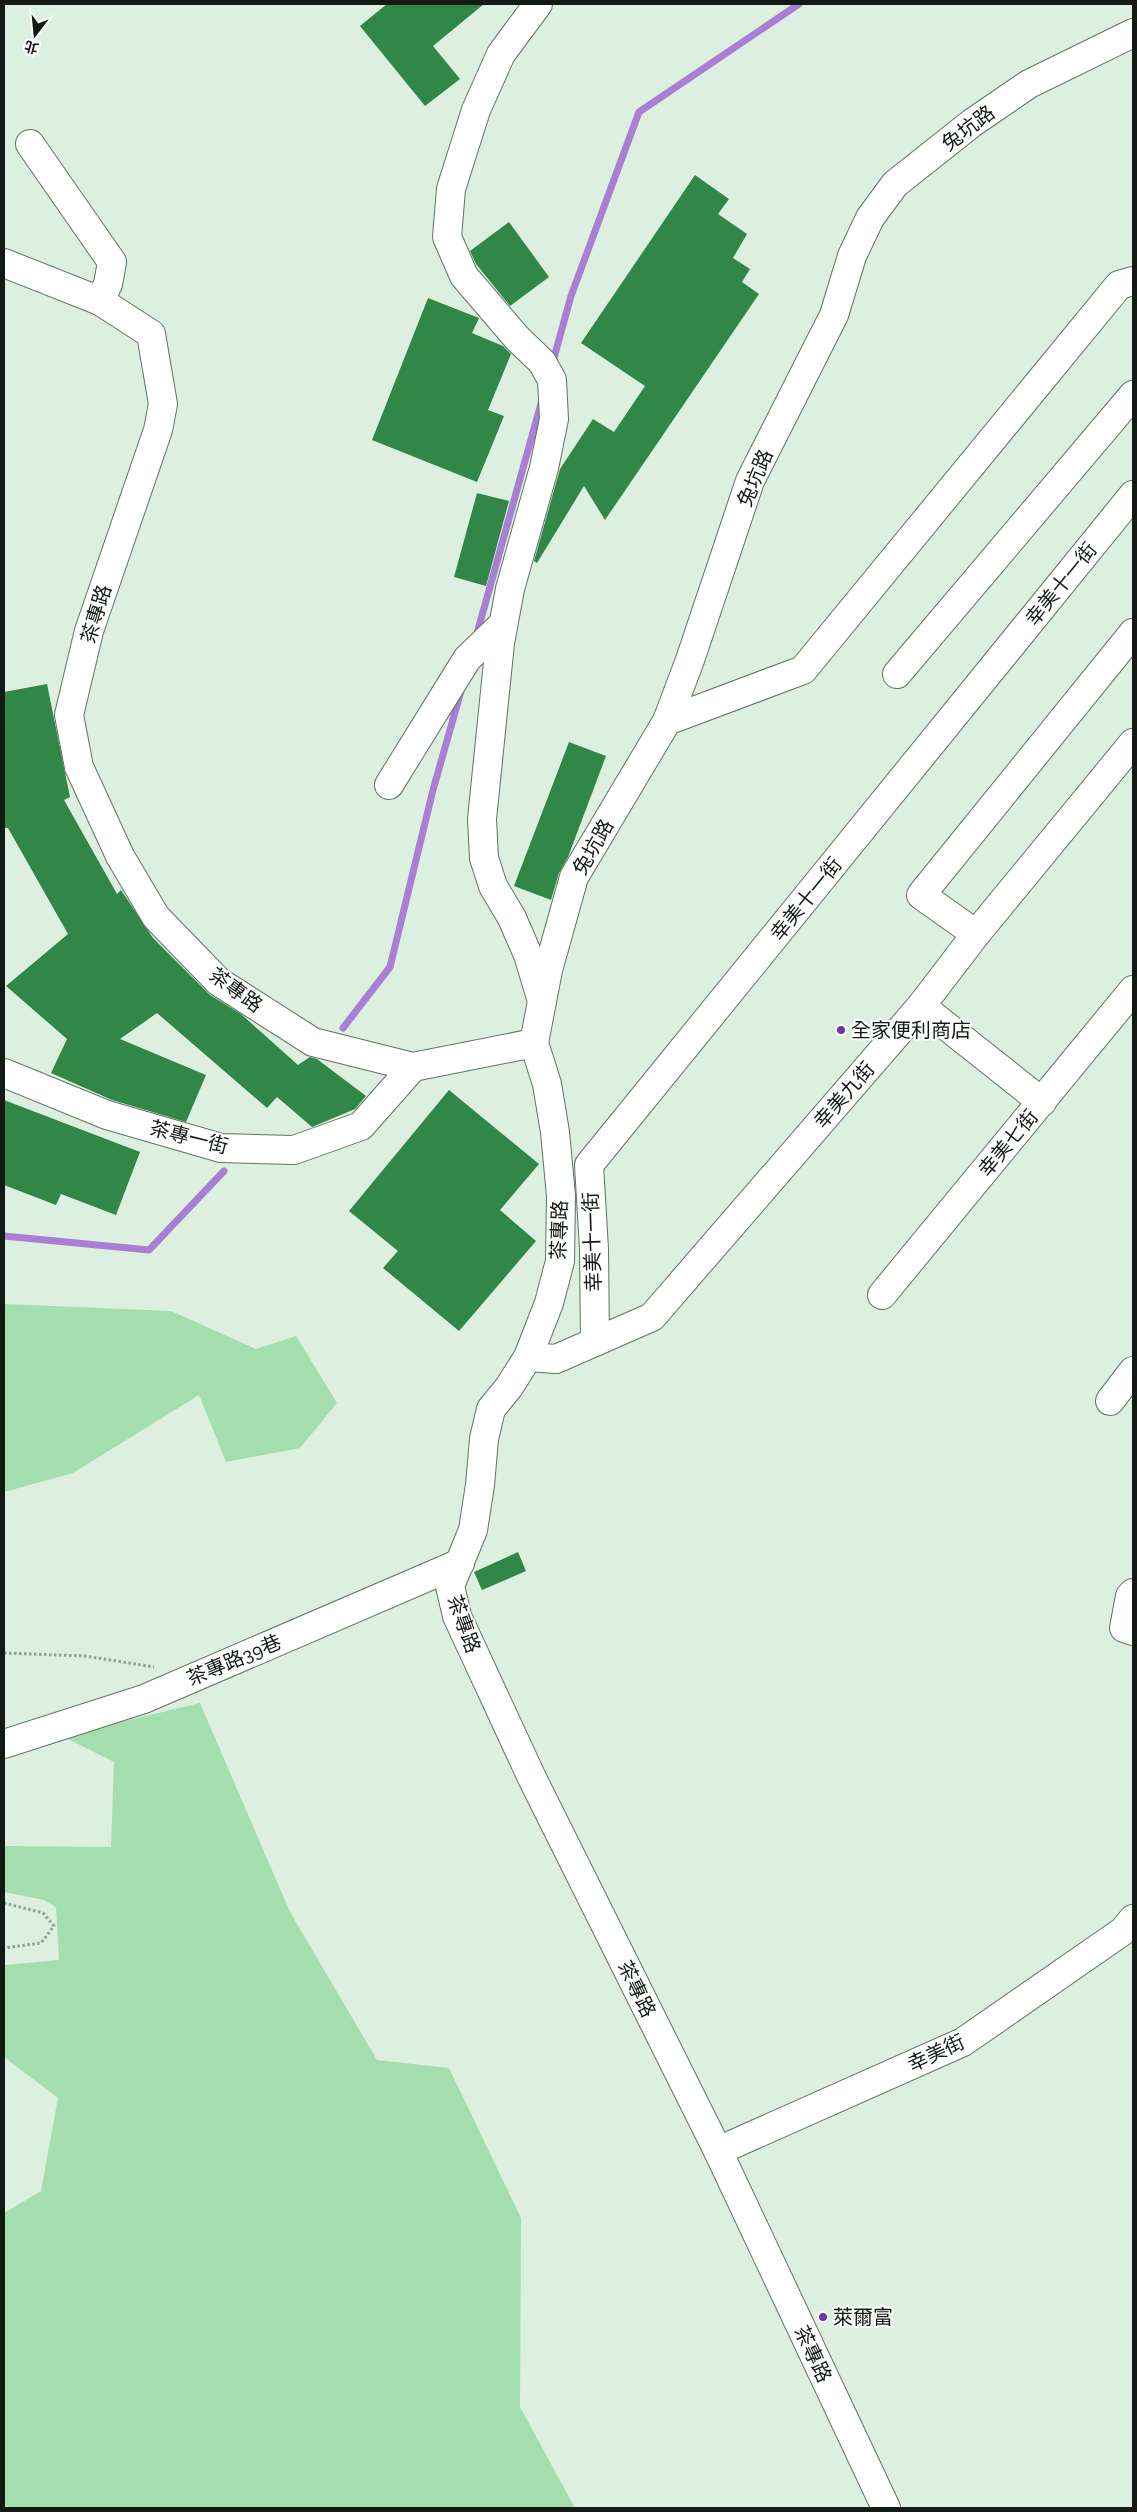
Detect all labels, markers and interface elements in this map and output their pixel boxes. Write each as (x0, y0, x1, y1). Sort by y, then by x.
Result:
north arrow (10, 10, 60, 60)
text: 北 (22, 37, 41, 57)
street label: 兔坑路 (937, 100, 999, 156)
street label: 兔坑路 (732, 446, 778, 510)
street label: 幸美十一街 (1020, 538, 1102, 630)
street label: 茶專路 (76, 582, 116, 646)
street label: 兔坑路 (568, 815, 618, 879)
street label: 幸美十一街 (765, 853, 847, 945)
street label: 茶專路 (205, 963, 267, 1017)
place label: 全家便利商店 (851, 1018, 971, 1042)
marker: 全家便利商店 (835, 1024, 847, 1036)
street label: 幸美九街 (809, 1057, 879, 1133)
street label: 幸美七街 (973, 1105, 1043, 1181)
street label: 茶專一街 (147, 1116, 231, 1158)
street label: 幸美十一街 (578, 1192, 606, 1292)
street label: 茶專路 (546, 1200, 572, 1260)
street label: 茶專路 (442, 1592, 486, 1656)
street label: 茶專路39巷 (183, 1629, 285, 1691)
street label: 茶專路 (613, 1957, 661, 2021)
street label: 幸美街 (904, 2029, 968, 2077)
place label: 萊爾富 (833, 2305, 893, 2329)
marker: 萊爾富 (817, 2311, 829, 2323)
street label: 茶專路 (789, 2322, 837, 2386)

